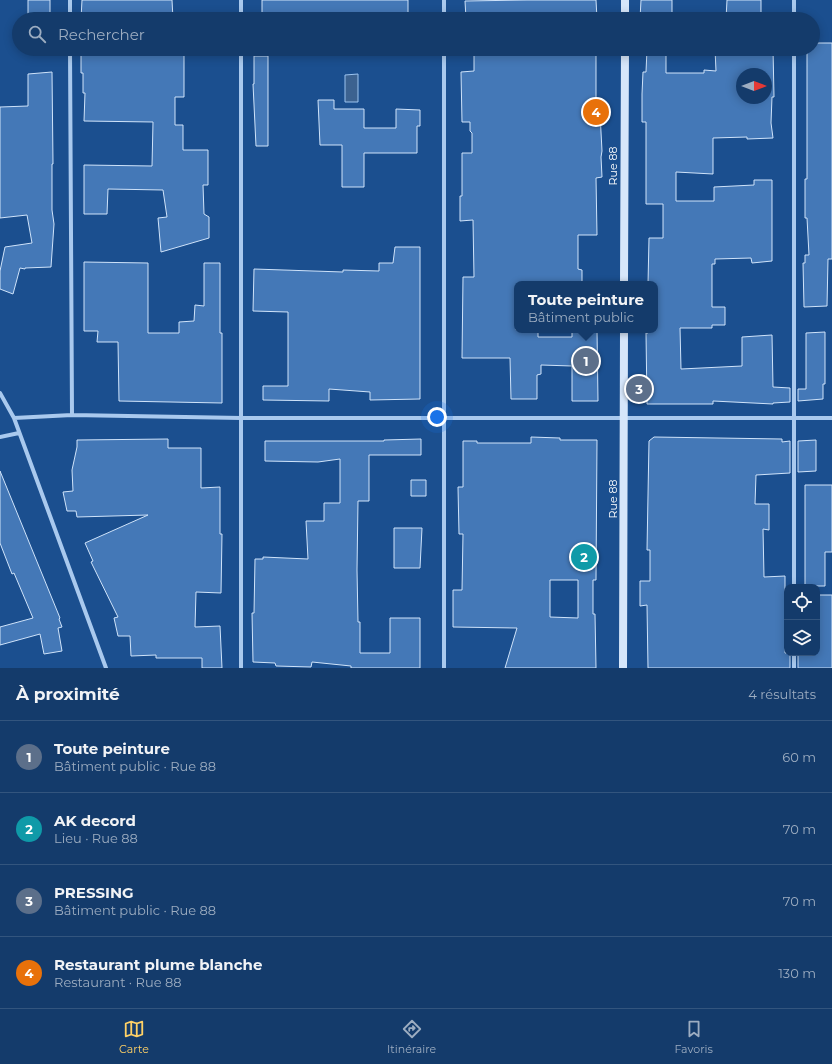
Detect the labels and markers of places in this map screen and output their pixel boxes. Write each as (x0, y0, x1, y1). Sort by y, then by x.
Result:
pin: 4 (583, 97, 609, 127)
pin: 1 (573, 346, 599, 376)
pin: 3 (626, 374, 652, 404)
pin: 2 (571, 542, 597, 572)

